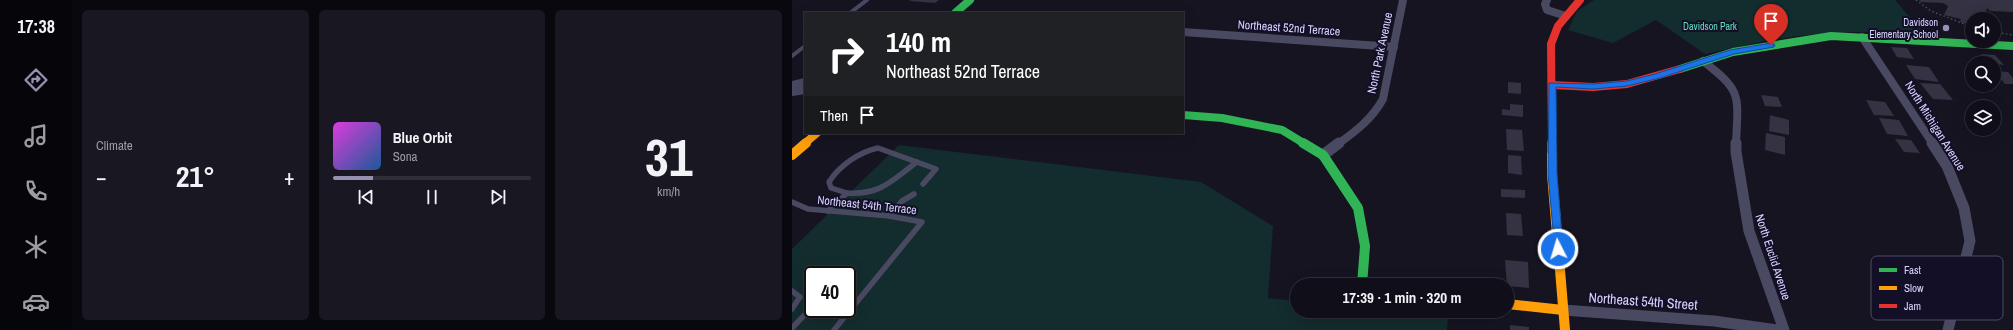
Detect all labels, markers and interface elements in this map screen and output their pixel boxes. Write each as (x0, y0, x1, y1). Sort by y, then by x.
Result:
pin (1754, 4, 1788, 45)
icon: arrive (1760, 10, 1782, 32)
street label: North Park Avenue (1364, 11, 1396, 95)
map controls (1965, 12, 2001, 136)
button: sound (1965, 12, 2001, 48)
text: 17:38 (17, 14, 55, 39)
street label: Northeast 52nd Terrace (1237, 16, 1341, 40)
place label: Davidson Elementary School (1869, 16, 1938, 41)
park label: Davidson Park (1683, 20, 1738, 33)
text: 140 m (886, 23, 951, 61)
marker: Davidson Elementary School (1941, 23, 1951, 33)
icon: right (820, 28, 872, 80)
button: search (1965, 56, 2001, 92)
text: Northeast 52nd Terrace (886, 59, 1040, 84)
icon: directions (22, 66, 50, 94)
street label: North Michigan Avenue (1901, 78, 1969, 174)
button: layers (1965, 100, 2001, 136)
icon: arrive (856, 104, 878, 126)
text: Then (820, 105, 848, 126)
icon: music (22, 122, 50, 150)
text: 31 (645, 122, 692, 192)
text: Blue Orbit (393, 127, 452, 148)
text: Climate (96, 137, 133, 154)
text: Sona (393, 148, 418, 165)
text: 21° (176, 156, 215, 196)
text: − (96, 162, 107, 192)
text: + (284, 162, 295, 192)
icon: phone (22, 177, 50, 205)
text: km/h (657, 183, 680, 200)
icon: previous (355, 186, 377, 208)
icon: pause (421, 186, 443, 208)
icon: next (487, 186, 509, 208)
street label: Northeast 54th Terrace (816, 192, 918, 218)
street label: North Euclid Avenue (1752, 212, 1794, 302)
position arrow (1537, 228, 1579, 270)
icon: climate (22, 233, 50, 261)
legend (1871, 256, 2003, 320)
text: Fast (1904, 263, 1922, 277)
speed limit sign: 40 (804, 266, 856, 318)
text: Slow (1904, 281, 1924, 295)
text: 17:39 · 1 min · 320 m (1343, 287, 1461, 308)
icon: car (22, 288, 50, 316)
street label: Northeast 54th Street (1588, 288, 1698, 314)
text: Jam (1904, 299, 1921, 313)

